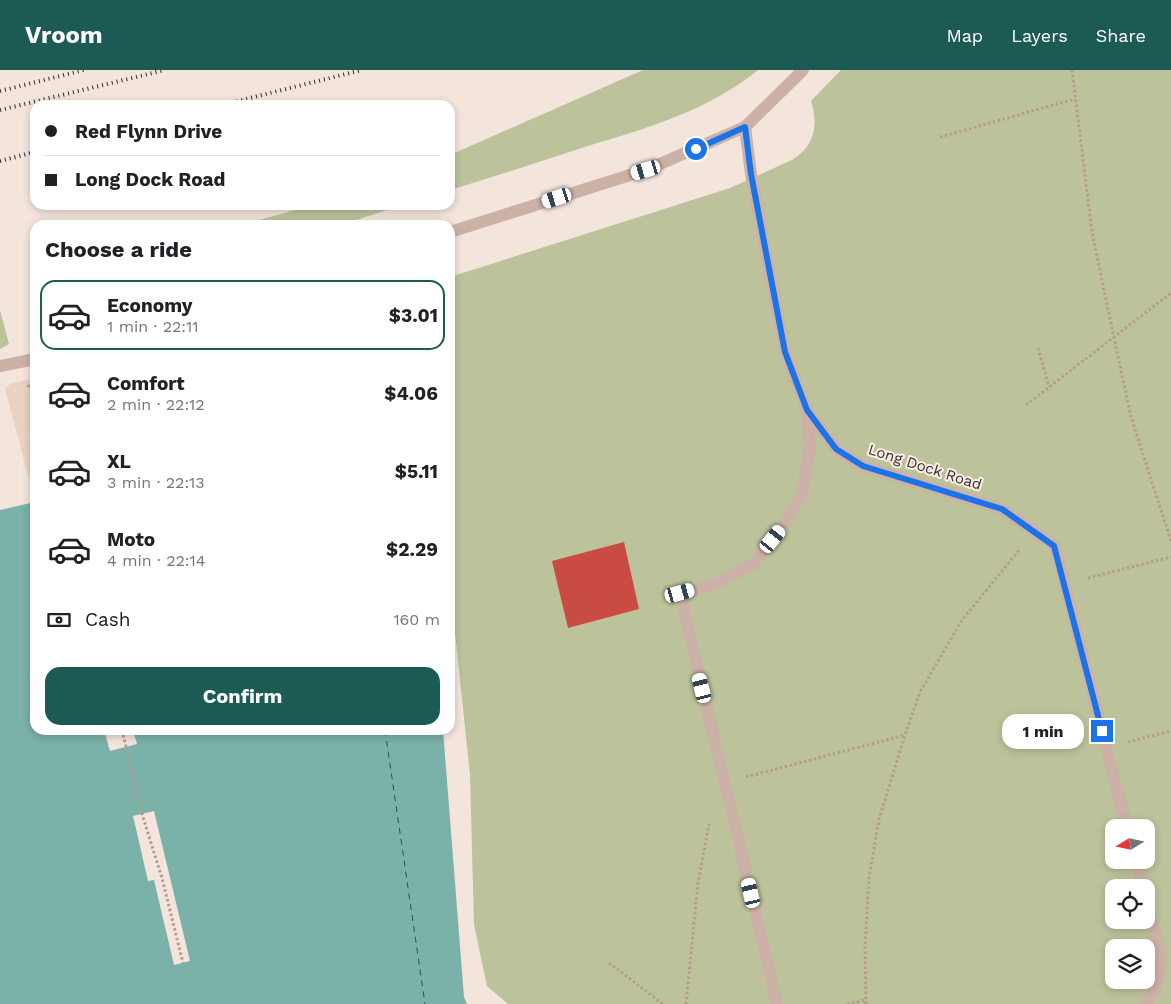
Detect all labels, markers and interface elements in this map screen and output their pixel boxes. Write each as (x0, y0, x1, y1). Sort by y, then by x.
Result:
text: Vroom (25, 21, 103, 49)
text: Map (946, 25, 983, 46)
text: Layers (1011, 25, 1068, 46)
text: Share (1096, 25, 1146, 46)
text: Red Flynn Drive (75, 120, 222, 143)
route start (685, 138, 707, 160)
car (629, 158, 662, 182)
text: Long Dock Road (75, 168, 225, 191)
car (540, 186, 573, 210)
text: Choose a ride (45, 237, 192, 262)
icon: car (47, 293, 92, 338)
text: Economy (107, 294, 192, 317)
text: $3.01 (389, 304, 438, 327)
text: 1 min · 22:11 (107, 317, 199, 336)
icon: car (47, 371, 92, 416)
text: Comfort (107, 372, 185, 395)
text: $4.06 (384, 382, 438, 405)
text: 2 min · 22:12 (107, 395, 205, 414)
street label: Long Dock Road (866, 440, 984, 494)
icon: car (47, 449, 92, 494)
text: XL (107, 450, 131, 473)
text: $5.11 (395, 460, 438, 483)
text: 3 min · 22:13 (107, 473, 205, 492)
car (757, 523, 788, 555)
icon: car (47, 527, 92, 572)
text: Moto (107, 528, 155, 551)
text: $2.29 (386, 538, 438, 561)
text: 4 min · 22:14 (107, 551, 206, 570)
car (663, 582, 696, 604)
icon: cash (45, 606, 73, 634)
text: Cash (85, 608, 131, 631)
text: 160 m (393, 610, 440, 629)
button: Confirm (45, 667, 440, 725)
car (691, 672, 712, 704)
callout: 1 min (1002, 714, 1084, 748)
route end (1091, 720, 1113, 742)
text: 1 min (1022, 722, 1064, 741)
north arrow (1105, 819, 1155, 869)
map controls (1105, 819, 1155, 989)
car (740, 877, 761, 909)
button: locate (1105, 879, 1155, 929)
button: layers (1105, 939, 1155, 989)

